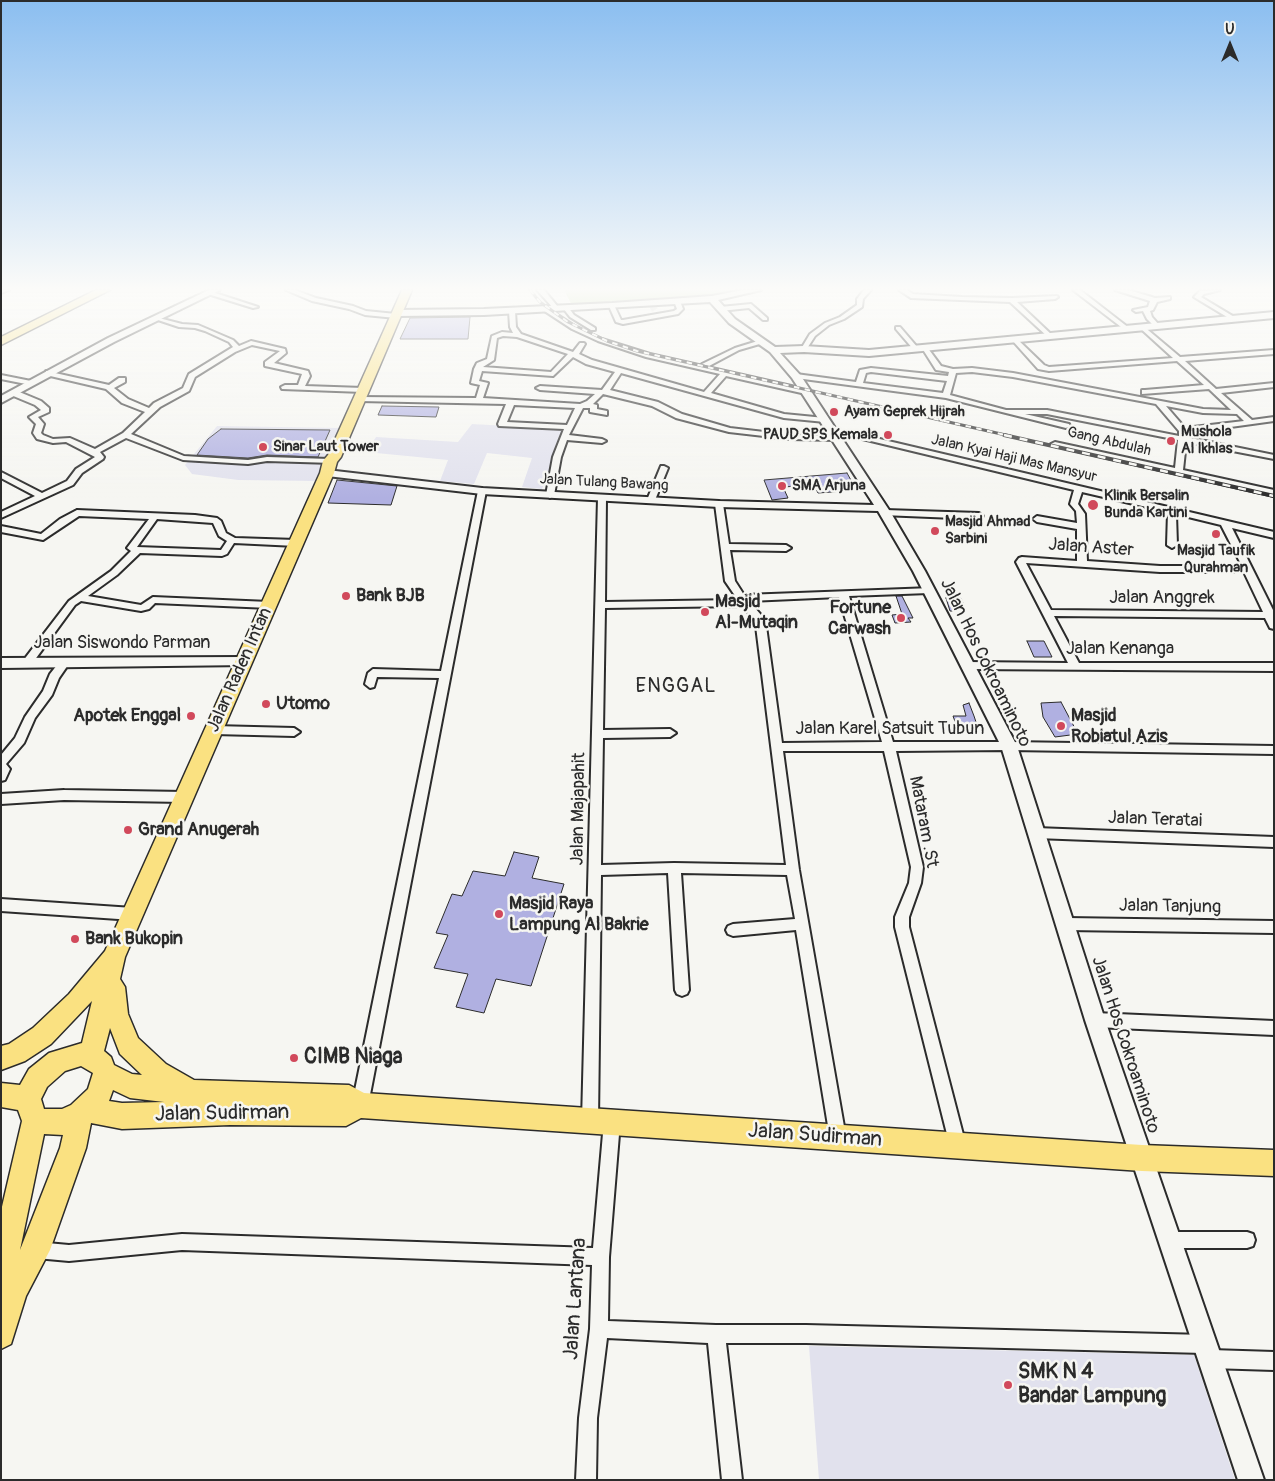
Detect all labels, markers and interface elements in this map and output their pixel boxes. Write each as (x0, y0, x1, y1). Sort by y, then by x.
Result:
north arrow (1205, 20, 1255, 70)
text: U (1225, 21, 1235, 38)
place label: Ayam Geprek Hijrah (844, 403, 965, 421)
marker: Ayam Geprek Hijrah (828, 406, 840, 418)
place label: Mushola Al Ikhlas (1181, 423, 1232, 458)
street label: Gang Abdulah (1065, 424, 1153, 460)
place label: PAUD SPS Kemala (763, 426, 878, 444)
marker: PAUD SPS Kemala (882, 429, 894, 441)
street label: Jalan Kyai Haji Mas Mansyur (929, 431, 1099, 487)
marker: Mushola Al Ikhlas (1165, 435, 1177, 447)
place label: Sinar Laut Tower (273, 438, 379, 456)
marker: Sinar Laut Tower (257, 441, 269, 453)
street label: Jalan Tulang Bawang (539, 471, 669, 495)
place label: SMA Arjuna (792, 477, 866, 495)
marker: SMA Arjuna (776, 480, 788, 492)
place label: Klinik Bersalin Bunda Kartini (1104, 487, 1189, 522)
marker: Klinik Bersalin Bunda Kartini (1086, 498, 1100, 512)
place label: Masjid Ahmad Sarbini (945, 513, 1031, 548)
marker: Masjid Ahmad Sarbini (929, 525, 941, 537)
marker: Masjid Taufik Qurahman (1210, 528, 1222, 540)
street label: Jalan Aster (1048, 534, 1134, 562)
place label: Masjid Taufik Qurahman (1177, 542, 1255, 577)
street label: Jalan Hos Cokroaminoto (935, 575, 1035, 751)
place label: Bank BJB (356, 585, 425, 607)
street label: Jalan Anggrek (1109, 587, 1215, 609)
marker: Bank BJB (340, 590, 352, 602)
place label: Masjid Al-Mutaqin (715, 591, 798, 634)
place label: Fortune Carwash (828, 597, 891, 640)
street label: Jalan Raden Intan (203, 604, 277, 736)
marker: Masjid Al-Mutaqin (699, 606, 711, 618)
marker: Fortune Carwash (895, 612, 907, 624)
street label: Jalan Siswondo Parman (34, 632, 210, 654)
street label: Jalan Kenanga (1066, 638, 1174, 660)
district label: ENGGAL (635, 675, 717, 699)
place label: Utomo (276, 693, 330, 715)
marker: Utomo (260, 698, 272, 710)
place label: Apotek Enggal (73, 705, 181, 727)
place label: Masjid Robiatul Azis (1071, 705, 1168, 748)
marker: Apotek Enggal (185, 710, 197, 722)
street label: Jalan Karel Satsuit Tubun (796, 718, 984, 740)
marker: Masjid Robiatul Azis (1055, 720, 1067, 732)
street label: Jalan Majapahit (567, 752, 591, 866)
street label: Mataram .St (904, 774, 942, 870)
street label: Jalan Teratai (1108, 808, 1202, 832)
place label: Grand Anugerah (138, 819, 259, 841)
marker: Grand Anugerah (122, 824, 134, 836)
place label: Masjid Raya Lampung Al Bakrie (509, 893, 649, 936)
street label: Jalan Tanjung (1119, 895, 1221, 919)
marker: Masjid Raya Lampung Al Bakrie (493, 908, 505, 920)
place label: Bank Bukopin (85, 928, 183, 950)
marker: Bank Bukopin (69, 933, 81, 945)
street label: Jalan Hos Cokroaminoto (1086, 954, 1164, 1136)
place label: CIMB Niaga (304, 1045, 402, 1071)
marker: CIMB Niaga (288, 1052, 300, 1064)
street label: Jalan Sudirman (155, 1100, 289, 1128)
street label: Jalan Sudirman (747, 1119, 883, 1153)
street label: Jalan Lantana (559, 1237, 593, 1361)
place label: SMK N 4 Bandar Lampung (1018, 1360, 1166, 1410)
marker: SMK N 4 Bandar Lampung (1002, 1379, 1014, 1391)

